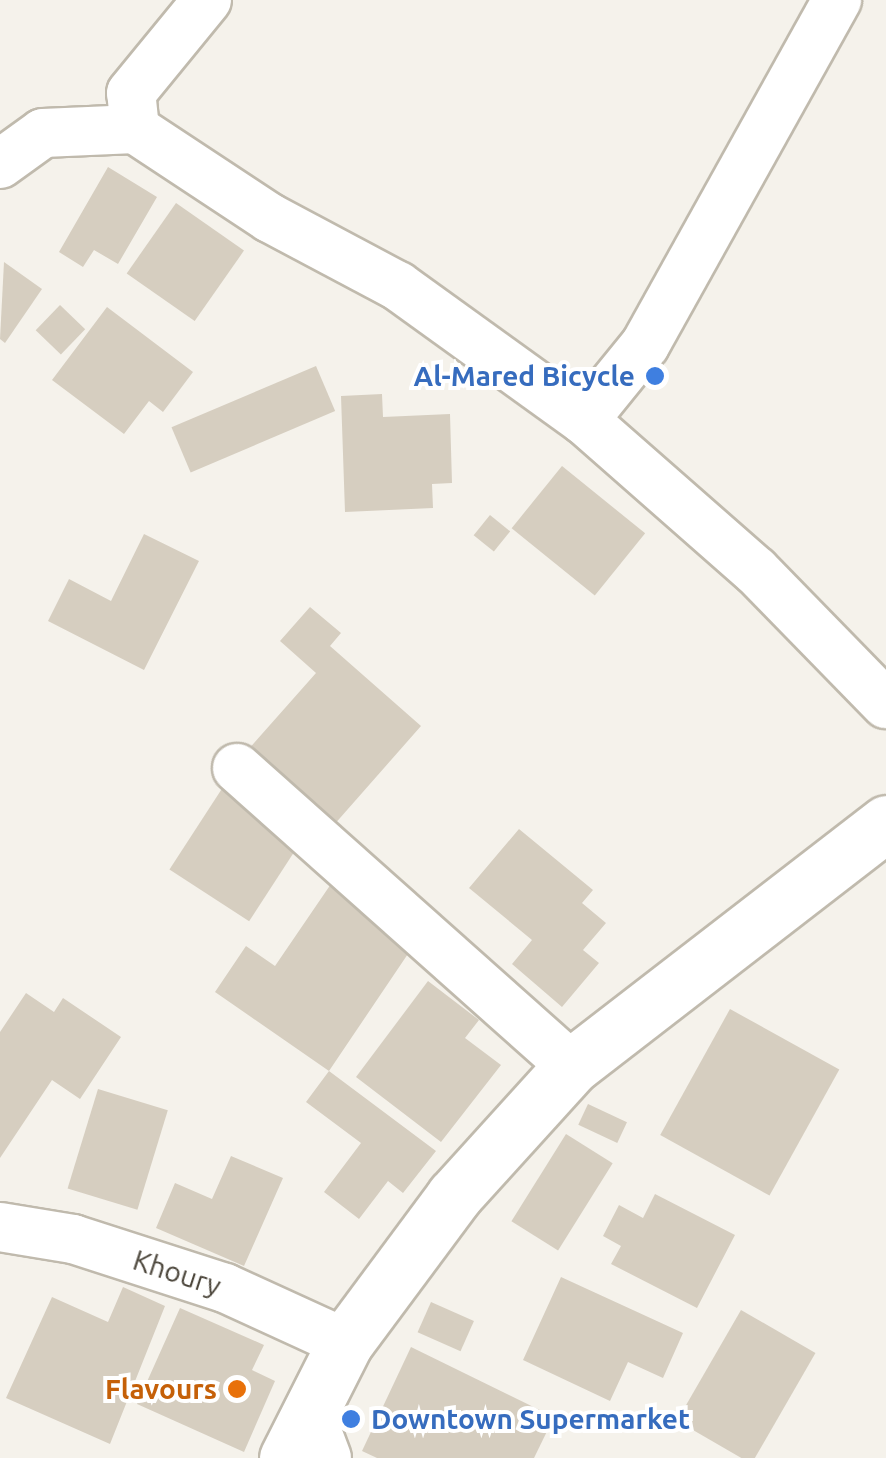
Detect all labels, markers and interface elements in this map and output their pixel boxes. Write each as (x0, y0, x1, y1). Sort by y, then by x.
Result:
place label: Al-Mared Bicycle (413, 359, 635, 393)
marker: Al-Mared Bicycle (644, 365, 666, 387)
street label: Khoury (129, 1243, 225, 1303)
place label: Flavours (105, 1372, 217, 1406)
marker: Flavours (226, 1378, 248, 1400)
place label: Downtown Supermarket (371, 1402, 690, 1436)
marker: Downtown Supermarket (340, 1408, 362, 1430)

